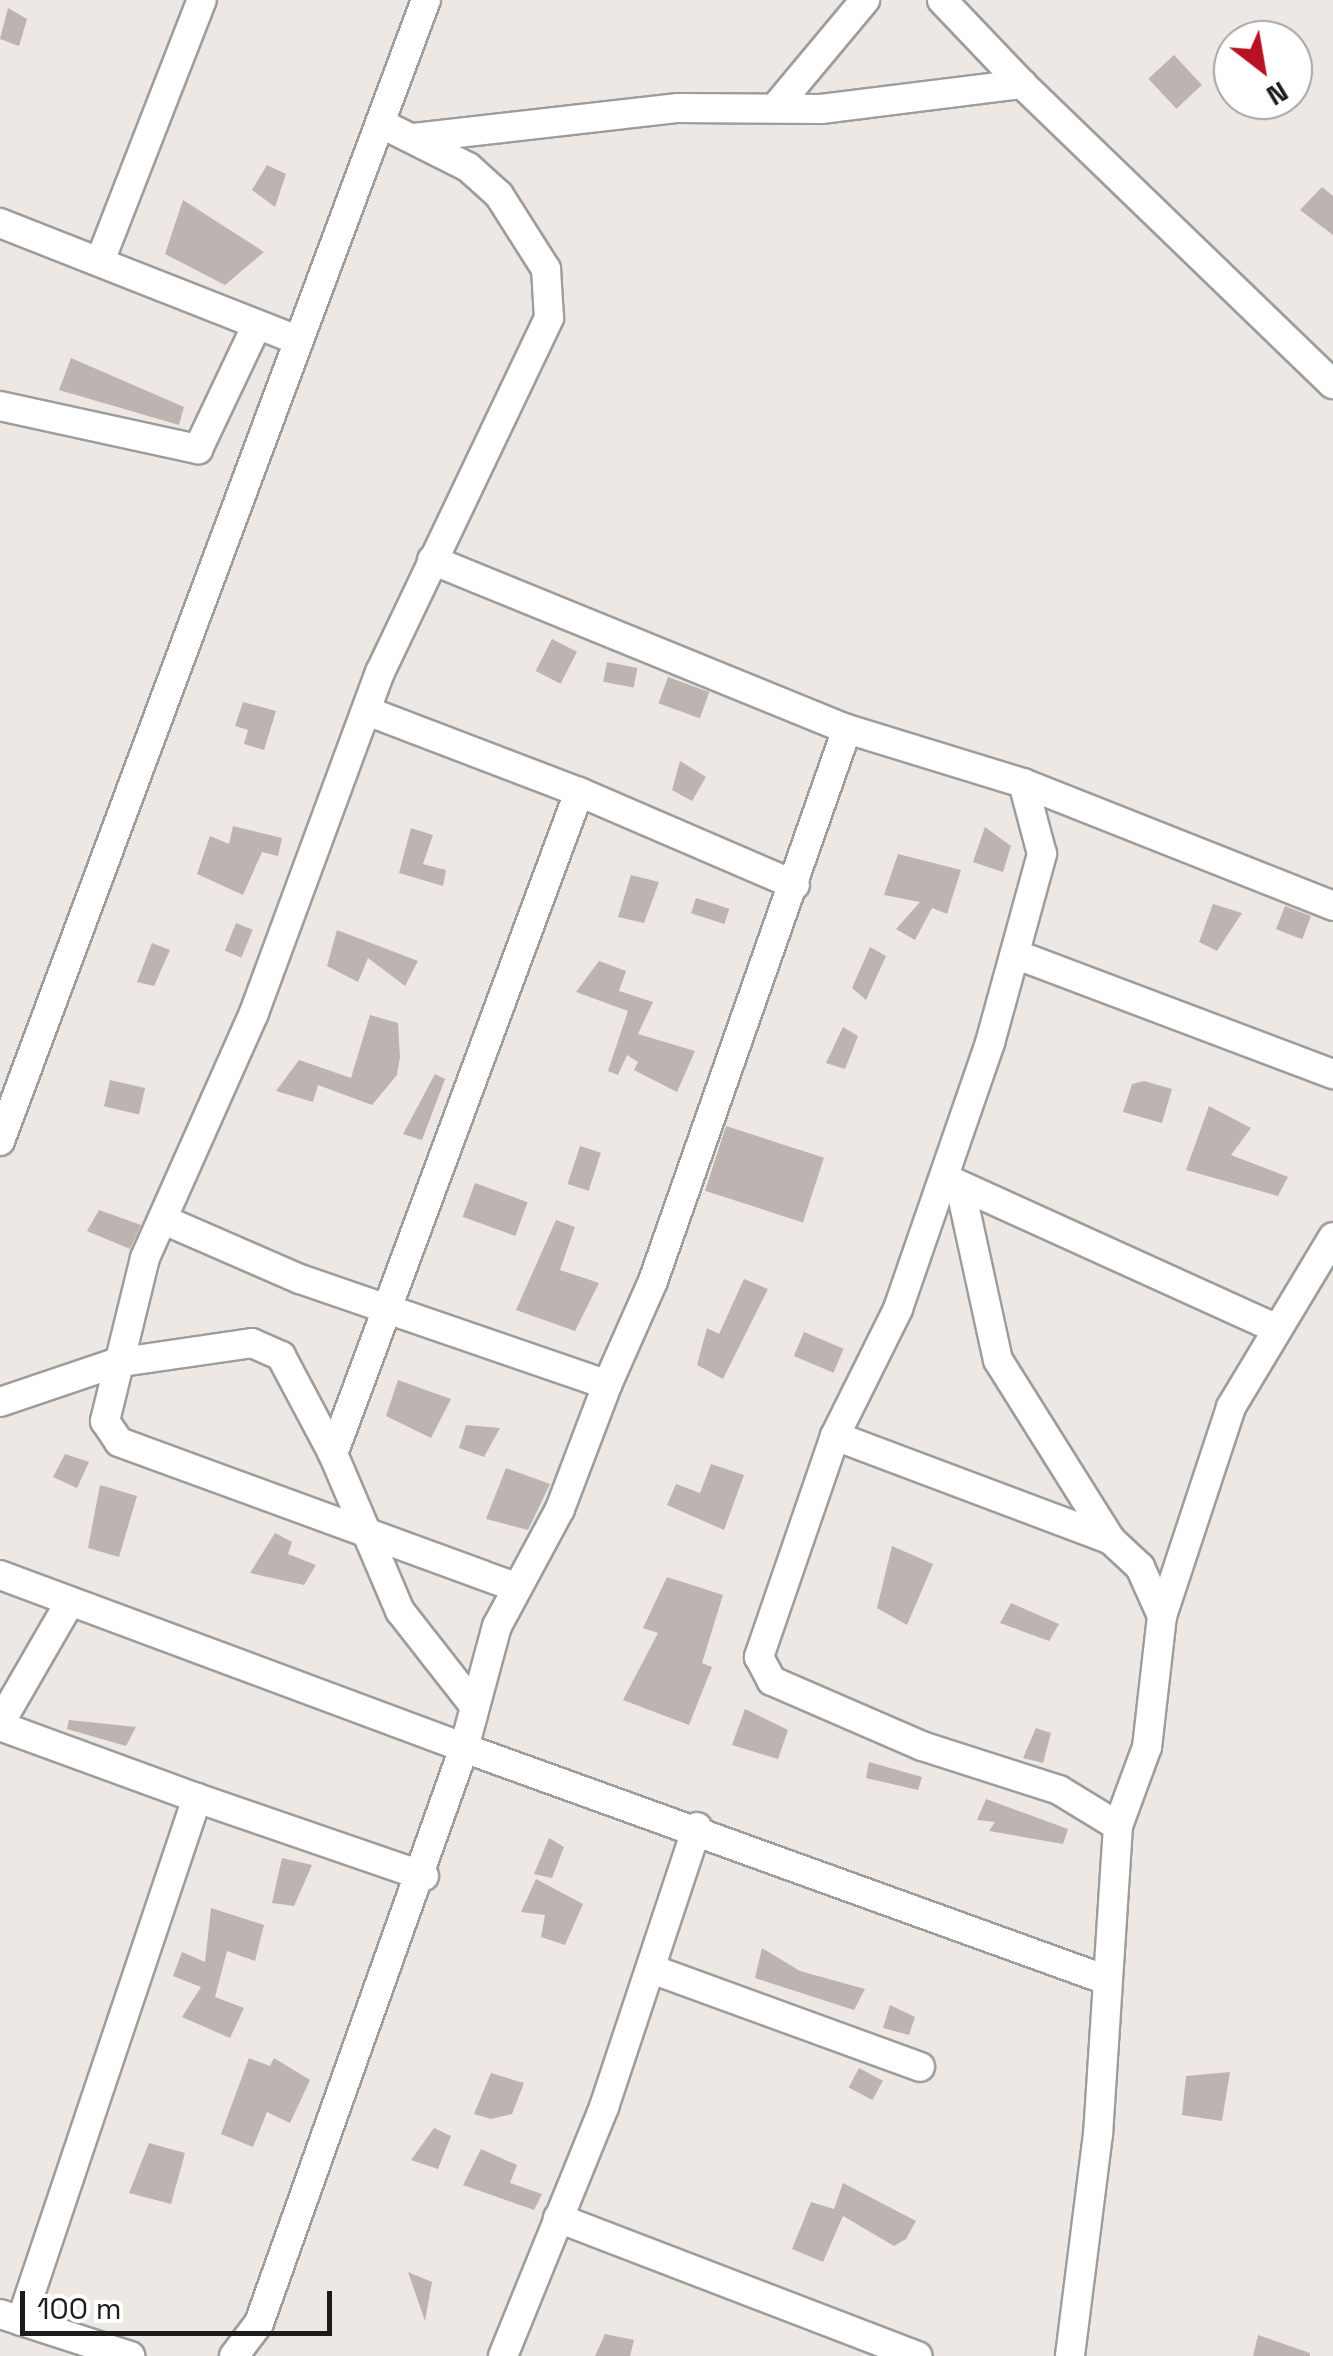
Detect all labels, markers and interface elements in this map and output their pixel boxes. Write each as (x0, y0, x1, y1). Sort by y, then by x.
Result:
north arrow (1213, 20, 1313, 120)
text: N (1260, 74, 1295, 114)
scale bar (25, 2271, 338, 2333)
text: 100 m (37, 2289, 122, 2328)

